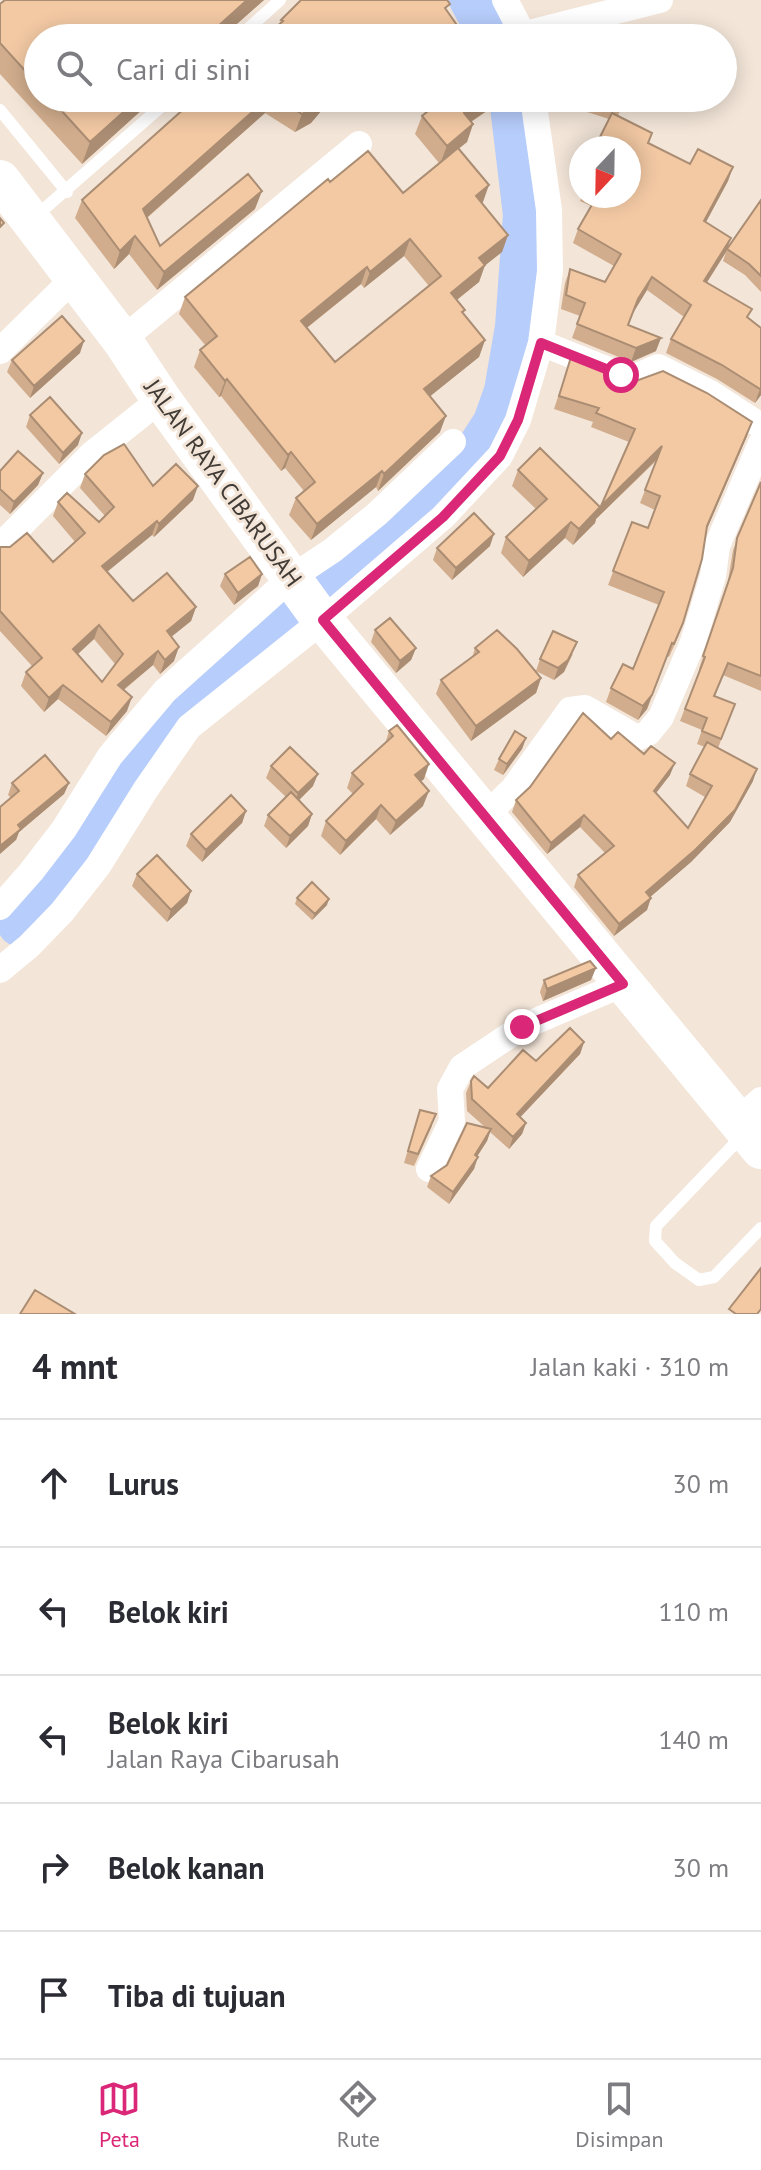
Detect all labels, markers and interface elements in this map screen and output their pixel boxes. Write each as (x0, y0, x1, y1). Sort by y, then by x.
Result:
search box (24, 24, 737, 112)
icon: search (52, 46, 96, 90)
text: Cari di sini (116, 49, 251, 88)
north arrow (569, 136, 641, 208)
route start (603, 357, 639, 393)
street label: JALAN RAYA CIBARUSAH (137, 372, 309, 593)
route end (504, 1009, 540, 1045)
text: 4 mnt (32, 1344, 118, 1388)
text: Jalan kaki · 310 m (531, 1350, 729, 1383)
icon: ahead (32, 1461, 76, 1505)
text: Lurus (108, 1464, 179, 1503)
text: 30 m (673, 1467, 729, 1500)
icon: left (32, 1589, 76, 1633)
text: Belok kiri (108, 1592, 229, 1631)
text: 110 m (658, 1595, 729, 1628)
text: Belok kiri (108, 1703, 229, 1742)
icon: left (32, 1717, 76, 1761)
text: 140 m (658, 1723, 729, 1756)
text: Jalan Raya Cibarusah (108, 1742, 340, 1775)
icon: right (32, 1845, 76, 1889)
text: Belok kanan (108, 1848, 265, 1887)
text: 30 m (673, 1851, 729, 1884)
icon: arrive (32, 1973, 76, 2017)
text: Tiba di tujuan (108, 1976, 286, 2015)
tab: Peta (97, 2077, 141, 2153)
tab: Rute (336, 2077, 380, 2153)
tab: Disimpan (575, 2077, 664, 2153)

